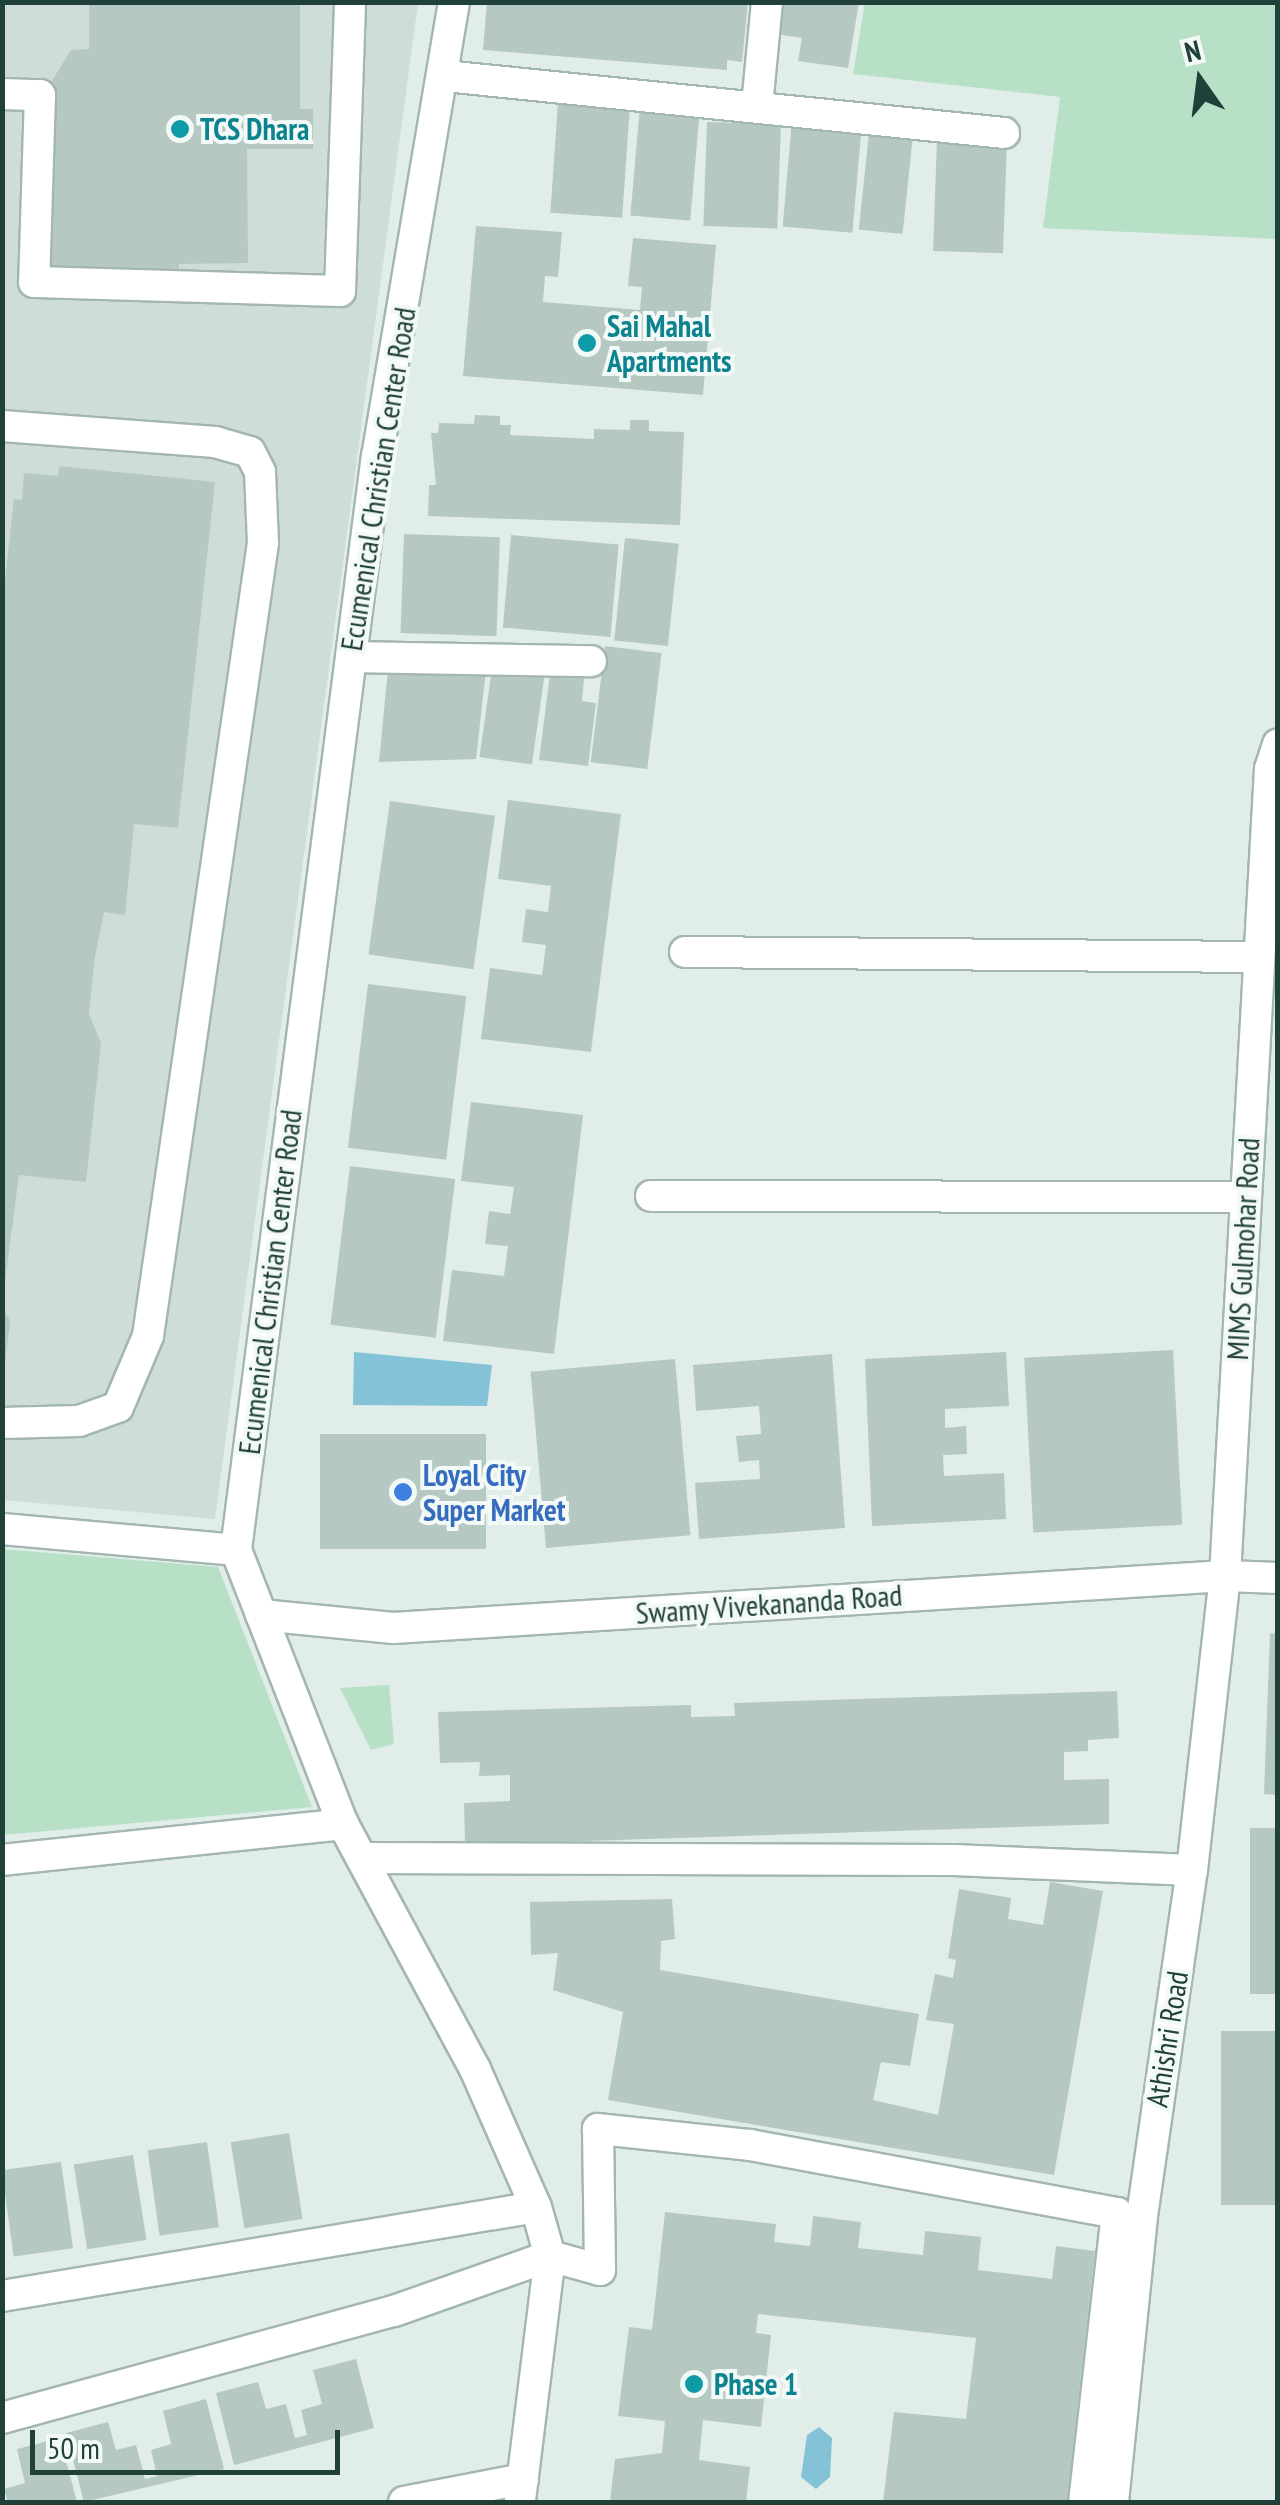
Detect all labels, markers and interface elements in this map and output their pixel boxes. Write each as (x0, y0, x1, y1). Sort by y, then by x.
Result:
north arrow (1150, 30, 1250, 130)
text: N (1181, 31, 1204, 70)
place label: TCS Dhara (200, 111, 309, 147)
marker: TCS Dhara (169, 118, 191, 140)
street label: Ecumenical Christian Center Road (333, 305, 423, 653)
place label: Sai Mahal Apartments (607, 308, 732, 378)
marker: Sai Mahal Apartments (576, 332, 598, 354)
street label: Ecumenical Christian Center Road (231, 1108, 309, 1456)
street label: MIMS Gulmohar Road (1219, 1137, 1267, 1361)
place label: Loyal City Super Market (423, 1457, 565, 1528)
marker: Loyal City Super Market (392, 1481, 414, 1503)
street label: Swamy Vivekananda Road (634, 1577, 904, 1631)
street label: Athishri Road (1138, 1968, 1196, 2110)
place label: Phase 1 (714, 2366, 798, 2402)
marker: Phase 1 (683, 2373, 705, 2395)
scale bar (35, 2410, 345, 2472)
text: 50 m (47, 2428, 100, 2467)

